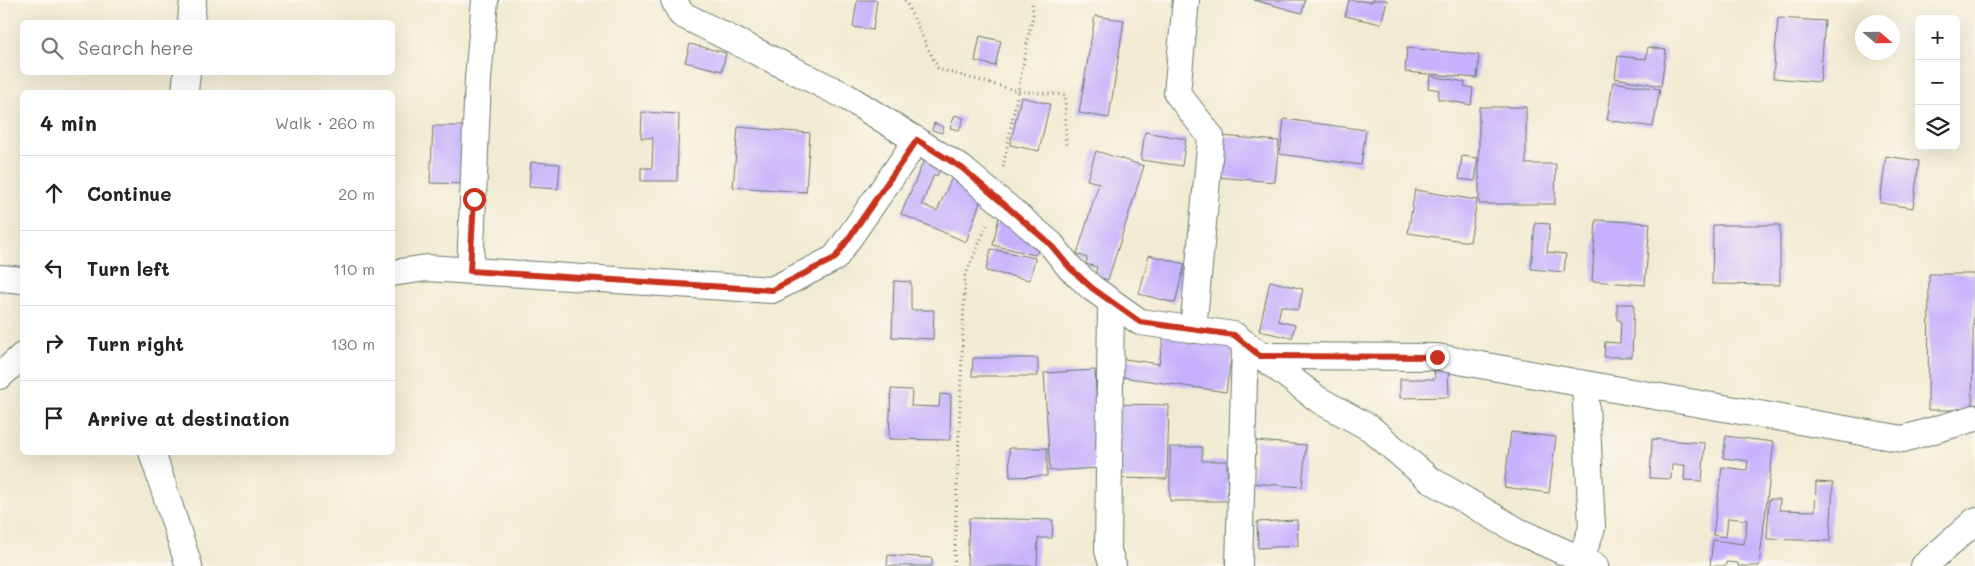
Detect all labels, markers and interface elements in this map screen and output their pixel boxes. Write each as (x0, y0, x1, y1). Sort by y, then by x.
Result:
north arrow (1855, 15, 1900, 60)
map controls (1915, 15, 1960, 150)
button: + (1915, 15, 1960, 60)
search box (20, 20, 395, 75)
icon: search (38, 34, 66, 62)
text: Search here (78, 35, 194, 60)
button: − (1915, 60, 1960, 105)
button: layers (1915, 105, 1960, 150)
text: 4 min (40, 109, 97, 136)
text: Walk · 260 m (275, 112, 375, 133)
icon: ahead (40, 179, 68, 207)
text: Continue (87, 181, 172, 206)
text: 20 m (338, 183, 375, 204)
route start (463, 188, 486, 211)
icon: left (40, 254, 68, 282)
text: Turn left (87, 256, 170, 281)
text: 110 m (333, 258, 375, 279)
icon: right (40, 329, 68, 357)
text: Turn right (87, 331, 184, 356)
text: 130 m (331, 333, 375, 354)
route end (1426, 346, 1449, 369)
icon: arrive (40, 404, 68, 432)
text: Arrive at destination (87, 406, 290, 431)

